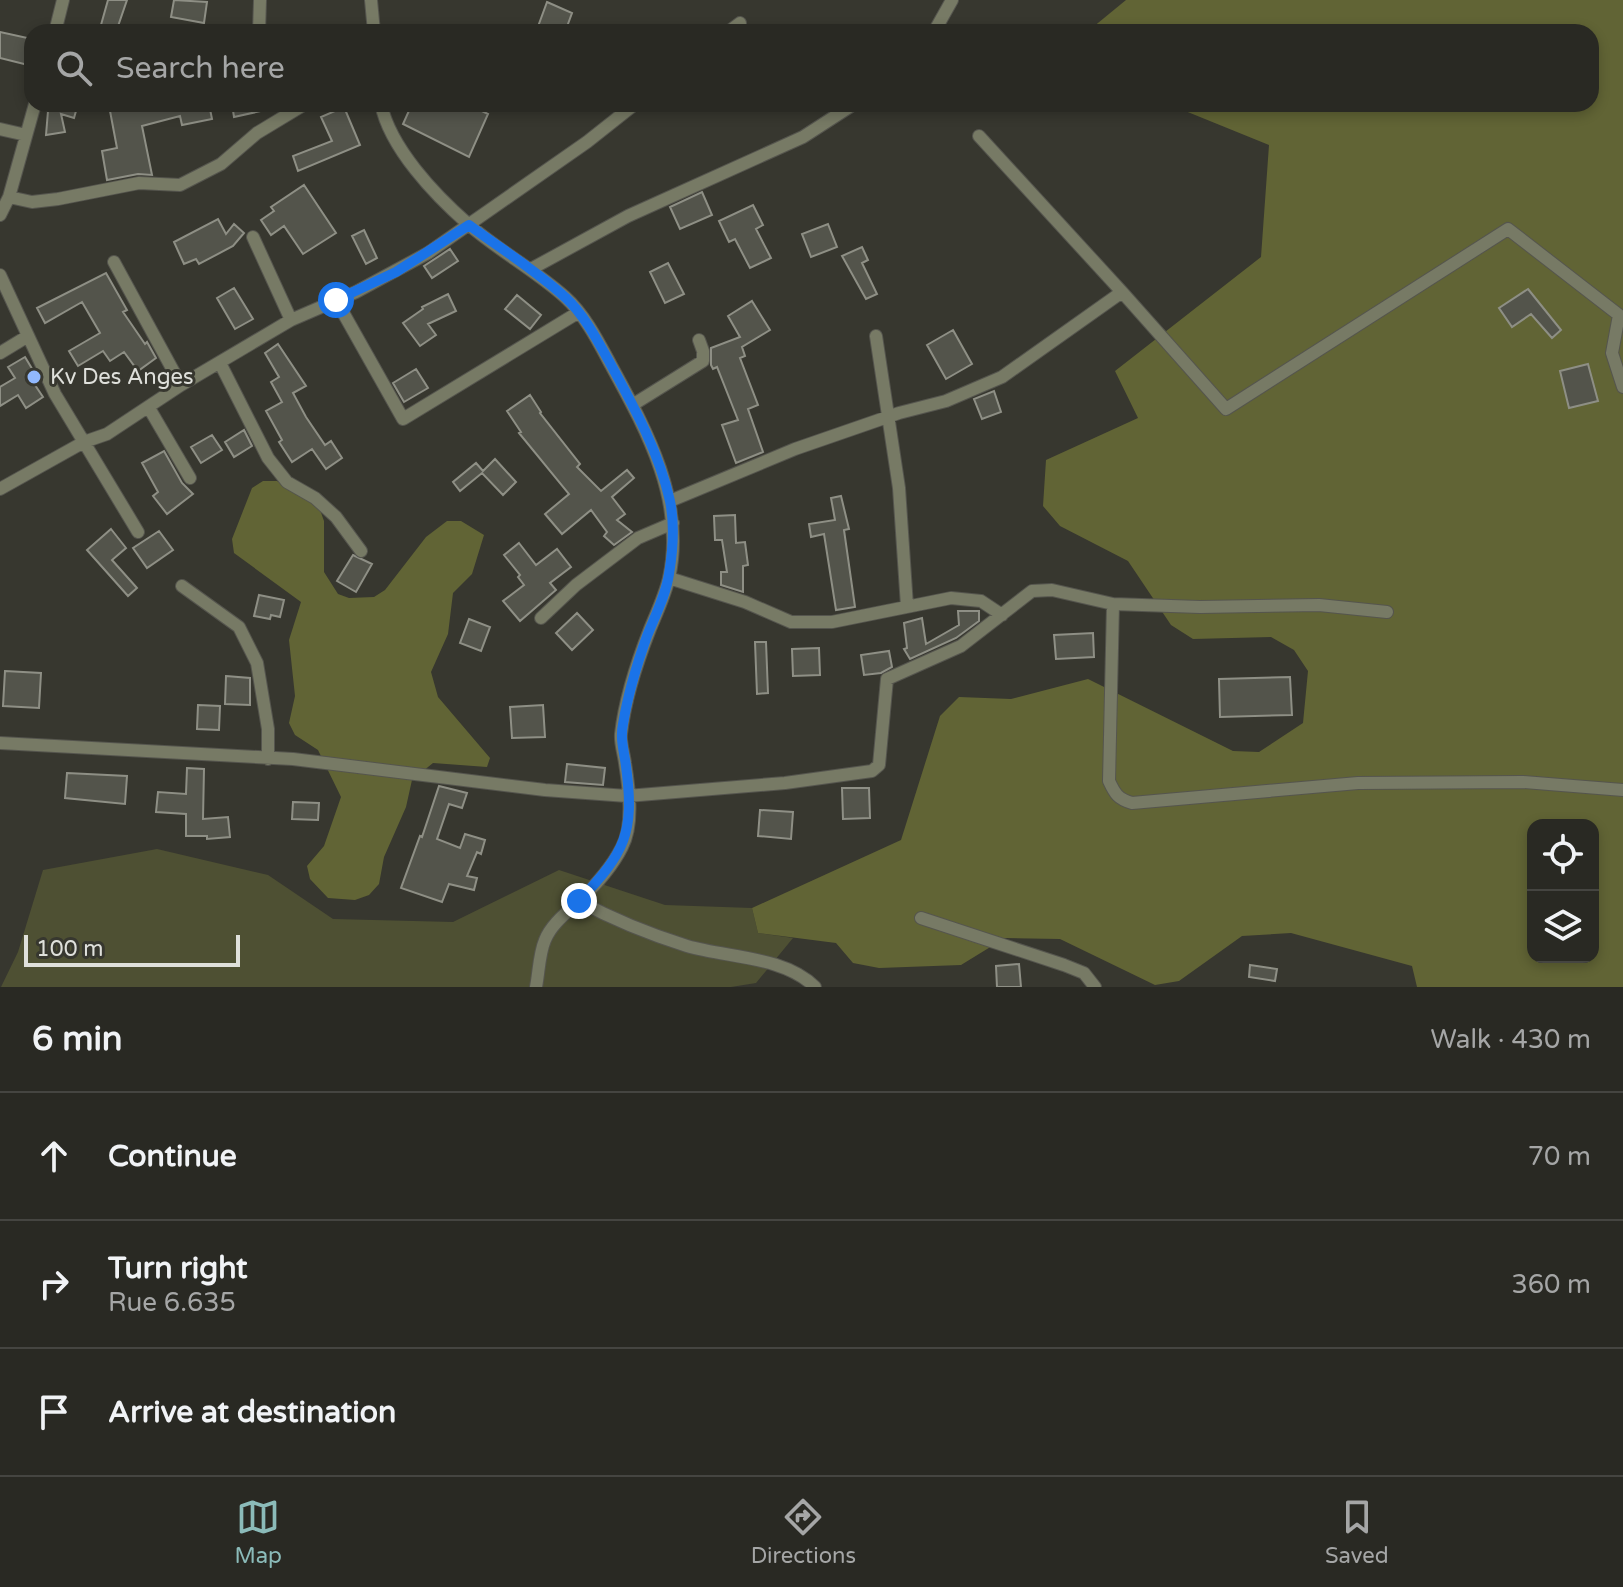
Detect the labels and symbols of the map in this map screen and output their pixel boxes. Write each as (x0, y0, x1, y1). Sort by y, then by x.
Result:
route start (318, 282, 354, 318)
place label: Kv Des Anges (50, 364, 194, 390)
marker: Kv Des Anges (25, 368, 43, 386)
route end (561, 883, 597, 919)
scale bar (24, 931, 240, 967)

